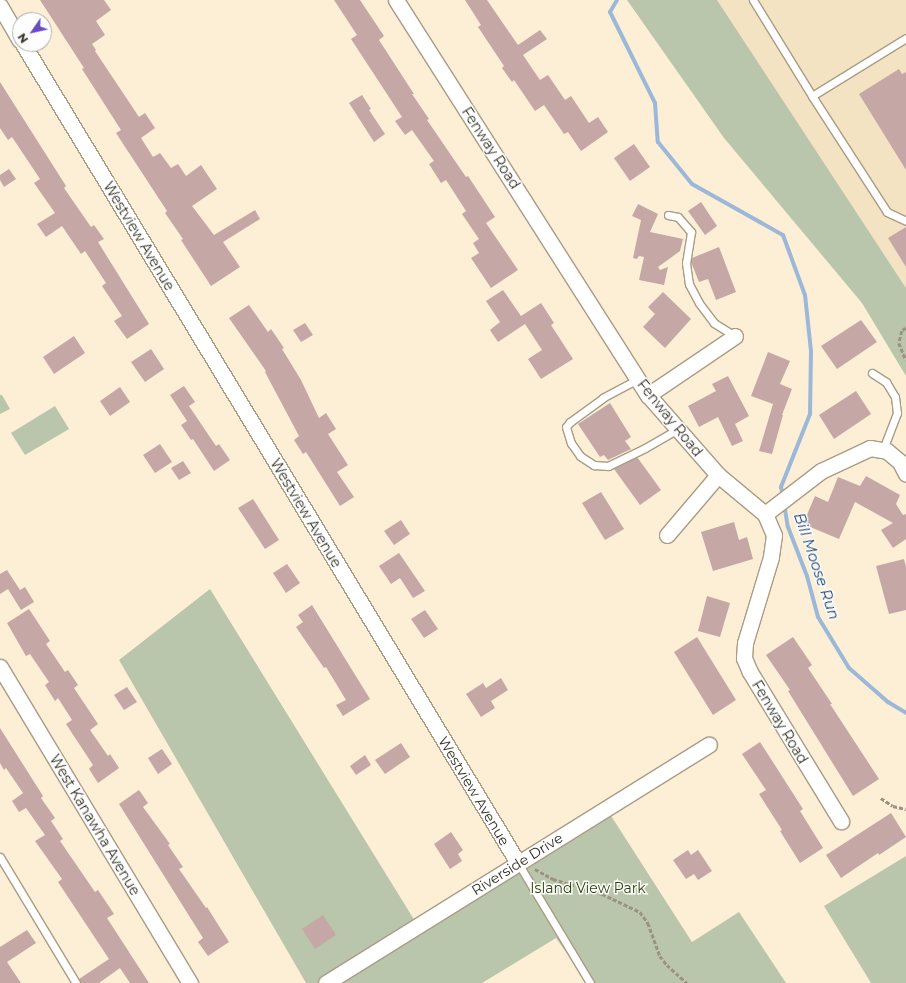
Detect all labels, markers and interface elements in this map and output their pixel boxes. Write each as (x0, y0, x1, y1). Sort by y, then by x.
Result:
north arrow (12, 12, 52, 52)
text: N (15, 31, 31, 46)
street label: Fenway Road (458, 104, 524, 192)
street label: Westview Avenue (100, 178, 178, 294)
street label: Fenway Road (634, 376, 706, 460)
street label: Westview Avenue (267, 455, 345, 571)
water label: Bill Moose Run (790, 510, 844, 622)
street label: Fenway Road (749, 677, 811, 767)
street label: Westview Avenue (435, 733, 513, 849)
street label: West Kanawha Avenue (46, 751, 144, 899)
street label: Riverside Drive (468, 829, 566, 899)
park label: Island View Park (530, 880, 646, 896)

